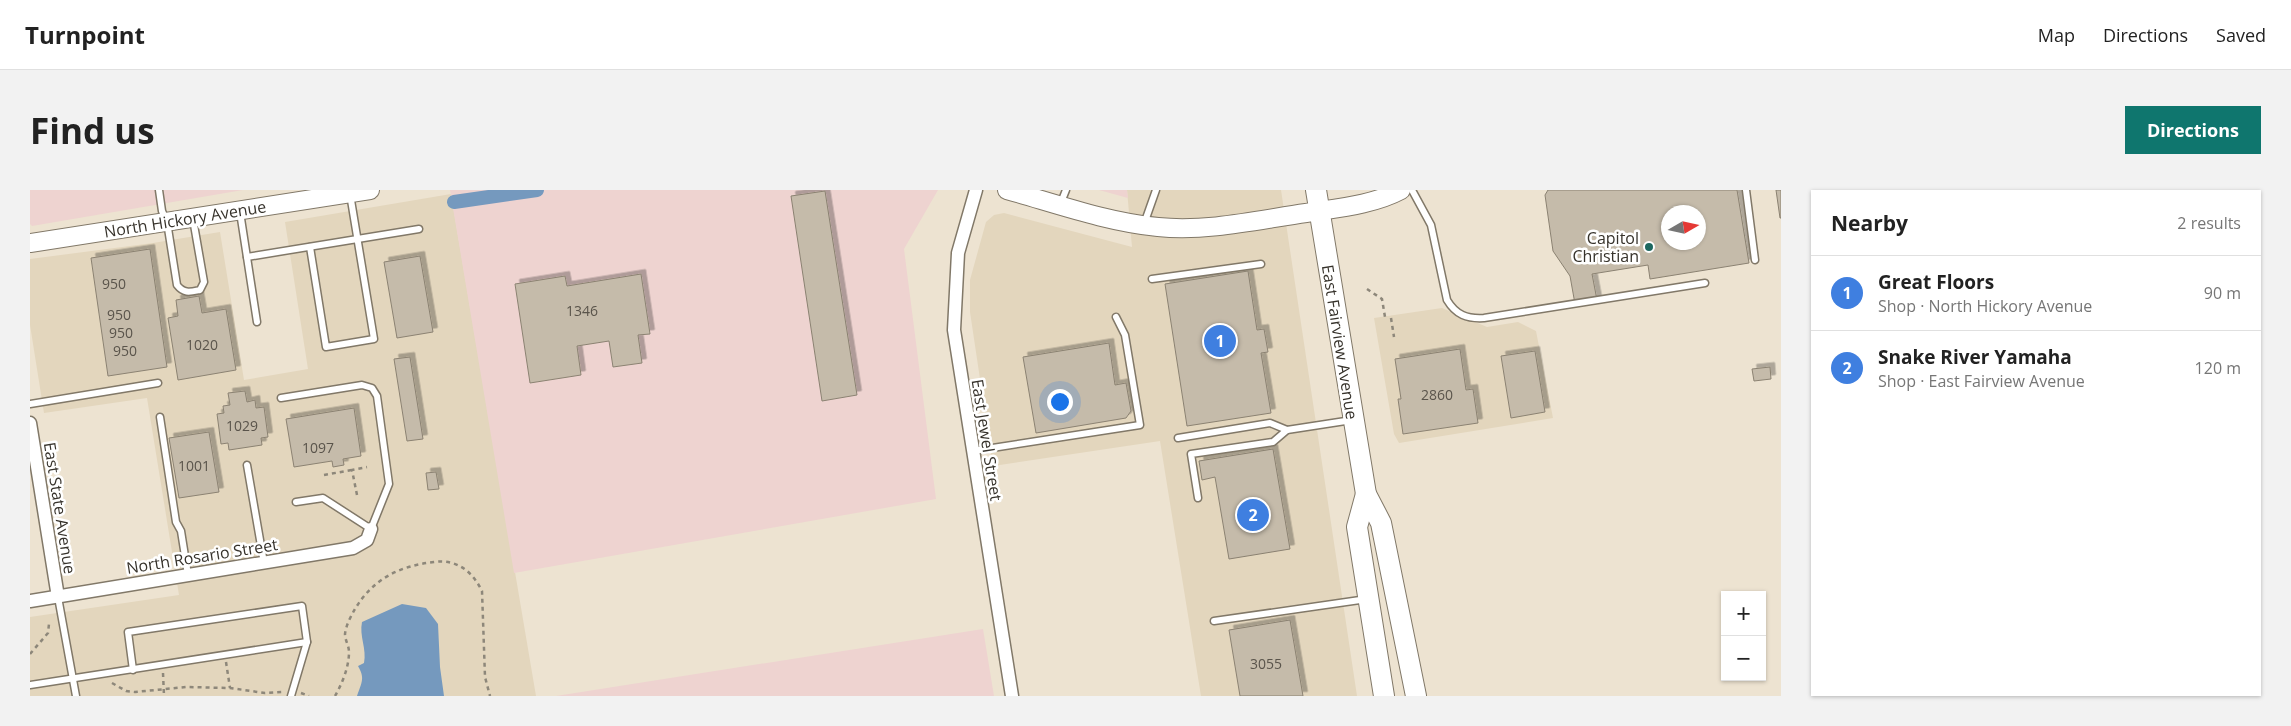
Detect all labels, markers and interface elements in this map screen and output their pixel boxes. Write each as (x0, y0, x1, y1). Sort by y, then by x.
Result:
text: Turnpoint (25, 18, 145, 51)
text: Map (2038, 23, 2075, 47)
text: Directions (2103, 23, 2188, 47)
text: Saved (2216, 23, 2266, 47)
button: Directions (2125, 106, 2261, 154)
text: Find us (30, 107, 155, 154)
street label: North Hickory Avenue (102, 195, 268, 243)
north arrow (1661, 205, 1706, 250)
text: Nearby (1831, 209, 1908, 237)
text: 2 results (2177, 212, 2241, 234)
place label: Capitol Christian (1572, 227, 1639, 267)
marker: Capitol Christian (1643, 241, 1655, 253)
street label: East Fairview Avenue (1317, 263, 1363, 421)
text: Great Floors (1878, 269, 1994, 295)
house number: 950 (102, 274, 126, 293)
text: 1 (1842, 282, 1852, 304)
text: 90 m (2204, 282, 2241, 304)
text: Shop · North Hickory Avenue (1878, 295, 2092, 317)
house number: 1346 (566, 301, 598, 320)
house number: 950 (107, 305, 131, 324)
pin: 1 (1204, 322, 1236, 360)
house number: 950 (109, 323, 133, 342)
house number: 1020 (186, 335, 218, 354)
house number: 950 (113, 341, 137, 360)
text: Snake River Yamaha (1878, 344, 2072, 370)
text: 2 (1842, 357, 1852, 379)
text: 120 m (2195, 357, 2241, 379)
text: Shop · East Fairview Avenue (1878, 370, 2085, 392)
street label: East Jewel Street (967, 378, 1008, 503)
house number: 2860 (1421, 385, 1453, 404)
your location (1047, 389, 1073, 415)
house number: 1029 (226, 416, 258, 435)
house number: 1097 (302, 438, 334, 457)
street label: East State Avenue (39, 441, 81, 576)
house number: 1001 (178, 456, 210, 475)
pin: 2 (1237, 496, 1269, 534)
street label: North Rosario Street (125, 533, 280, 579)
map controls (1721, 591, 1766, 681)
button: + (1721, 591, 1766, 636)
button: − (1721, 636, 1766, 681)
house number: 3055 (1250, 654, 1282, 673)

